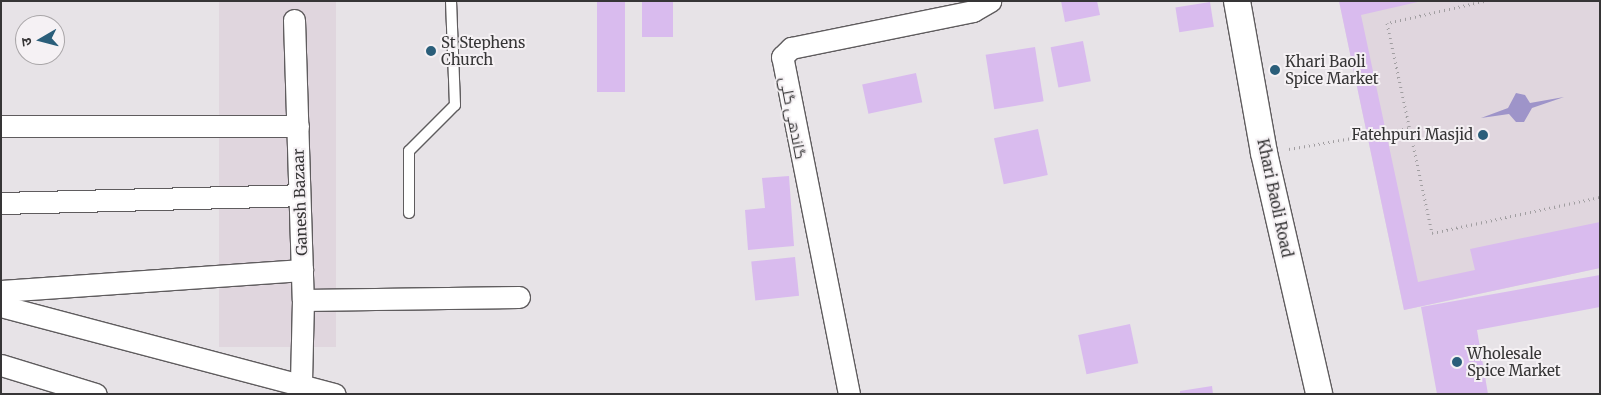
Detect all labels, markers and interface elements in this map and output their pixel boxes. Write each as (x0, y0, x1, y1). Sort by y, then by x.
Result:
north arrow (15, 15, 65, 65)
place label: St Stephens Church (441, 33, 525, 68)
text: उ (17, 37, 36, 47)
marker: St Stephens Church (425, 45, 437, 57)
place label: Khari Baoli Spice Market (1285, 52, 1379, 87)
marker: Khari Baoli Spice Market (1269, 64, 1281, 76)
street label: گاندھی گلی (776, 75, 810, 161)
place label: Fatehpuri Masjid (1351, 126, 1473, 144)
marker: Fatehpuri Masjid (1477, 129, 1489, 141)
street label: Khari Baoli Road (1254, 137, 1296, 259)
street label: Ganesh Bazaar (289, 148, 311, 256)
place label: Wholesale Spice Market (1467, 344, 1561, 379)
marker: Wholesale Spice Market (1451, 356, 1463, 368)

